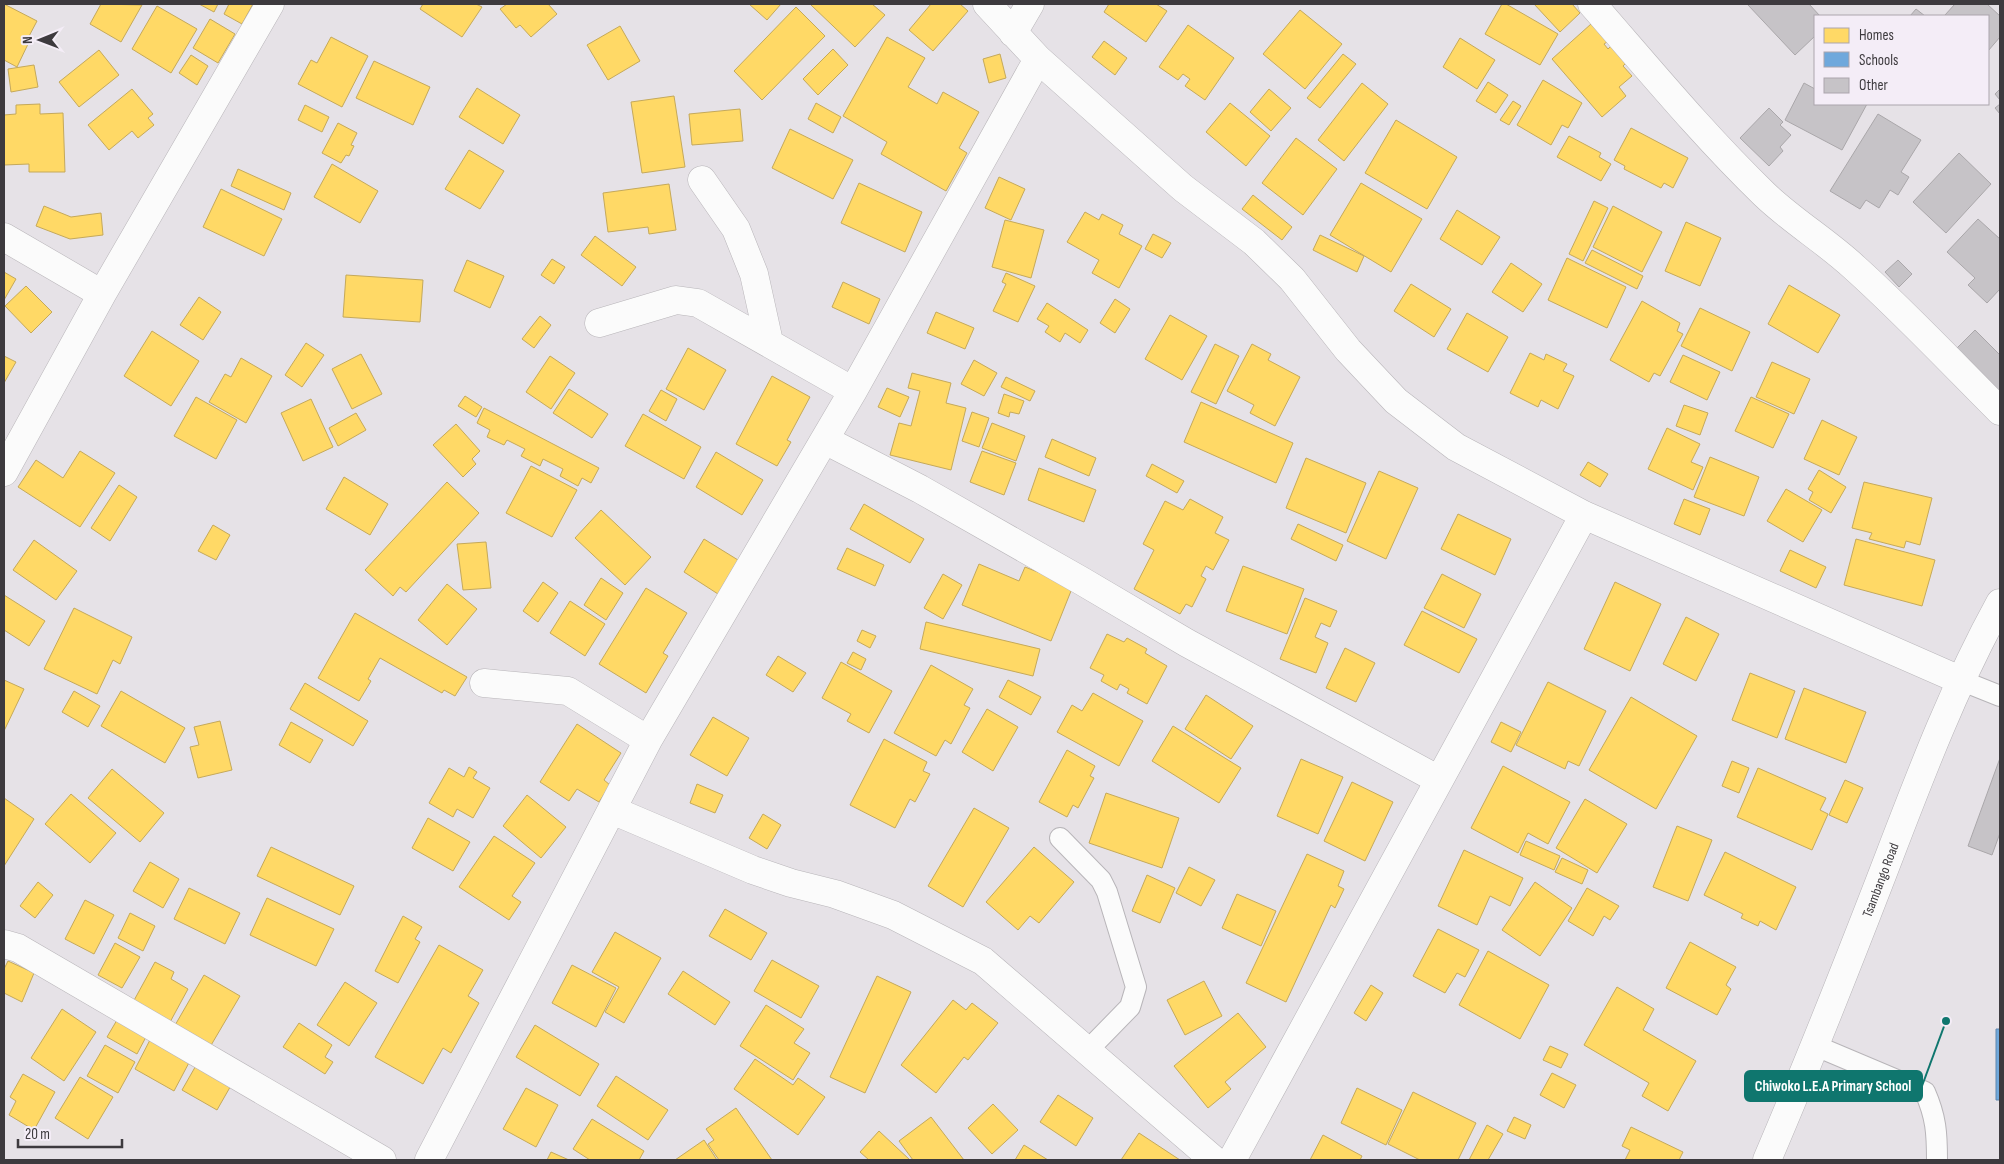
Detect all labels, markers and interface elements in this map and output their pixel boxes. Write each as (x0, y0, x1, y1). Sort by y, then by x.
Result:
north arrow (15, 15, 65, 65)
legend (1814, 15, 1989, 105)
text: Homes (1859, 26, 1894, 45)
text: N (19, 36, 36, 44)
text: Schools (1859, 51, 1898, 70)
text: Other (1859, 76, 1888, 95)
street label: Tsambango Road (1859, 840, 1903, 920)
callout: Chiwoko L.E.A Primary School (1745, 1071, 1922, 1101)
text: Chiwoko L.E.A Primary School (1755, 1077, 1911, 1096)
scale bar (18, 1116, 121, 1148)
text: 20 m (25, 1125, 50, 1144)

